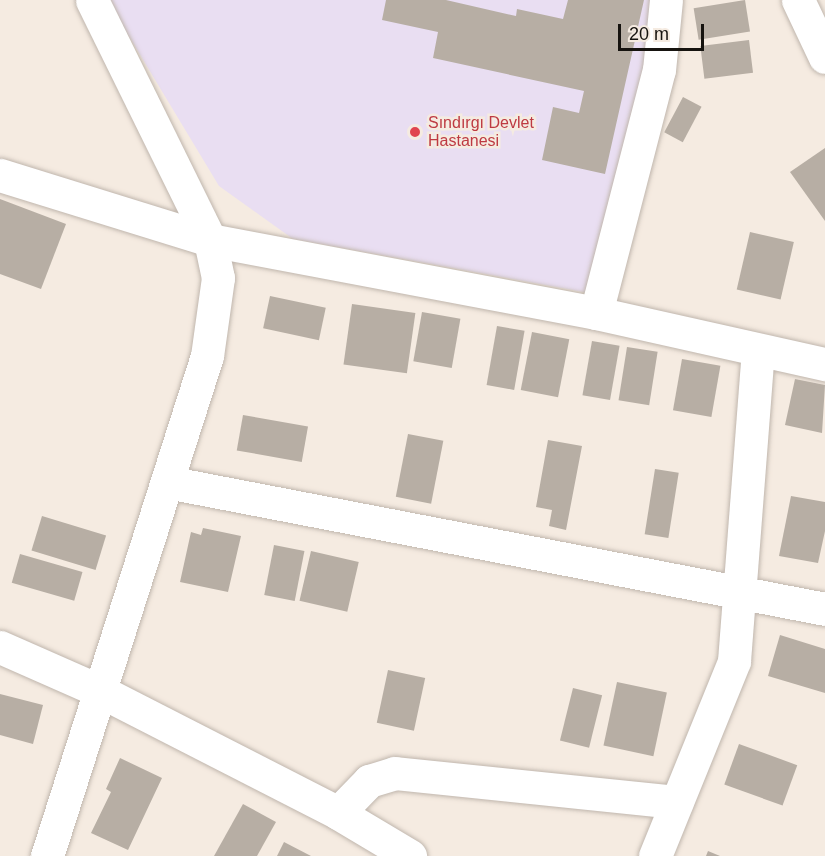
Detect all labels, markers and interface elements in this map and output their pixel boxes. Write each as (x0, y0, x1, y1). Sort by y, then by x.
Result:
scale bar (621, 12, 706, 50)
text: 20 m (629, 24, 669, 44)
place label: Sındırgı Devlet Hastanesi (428, 113, 534, 151)
marker: Sındırgı Devlet Hastanesi (406, 123, 424, 141)

